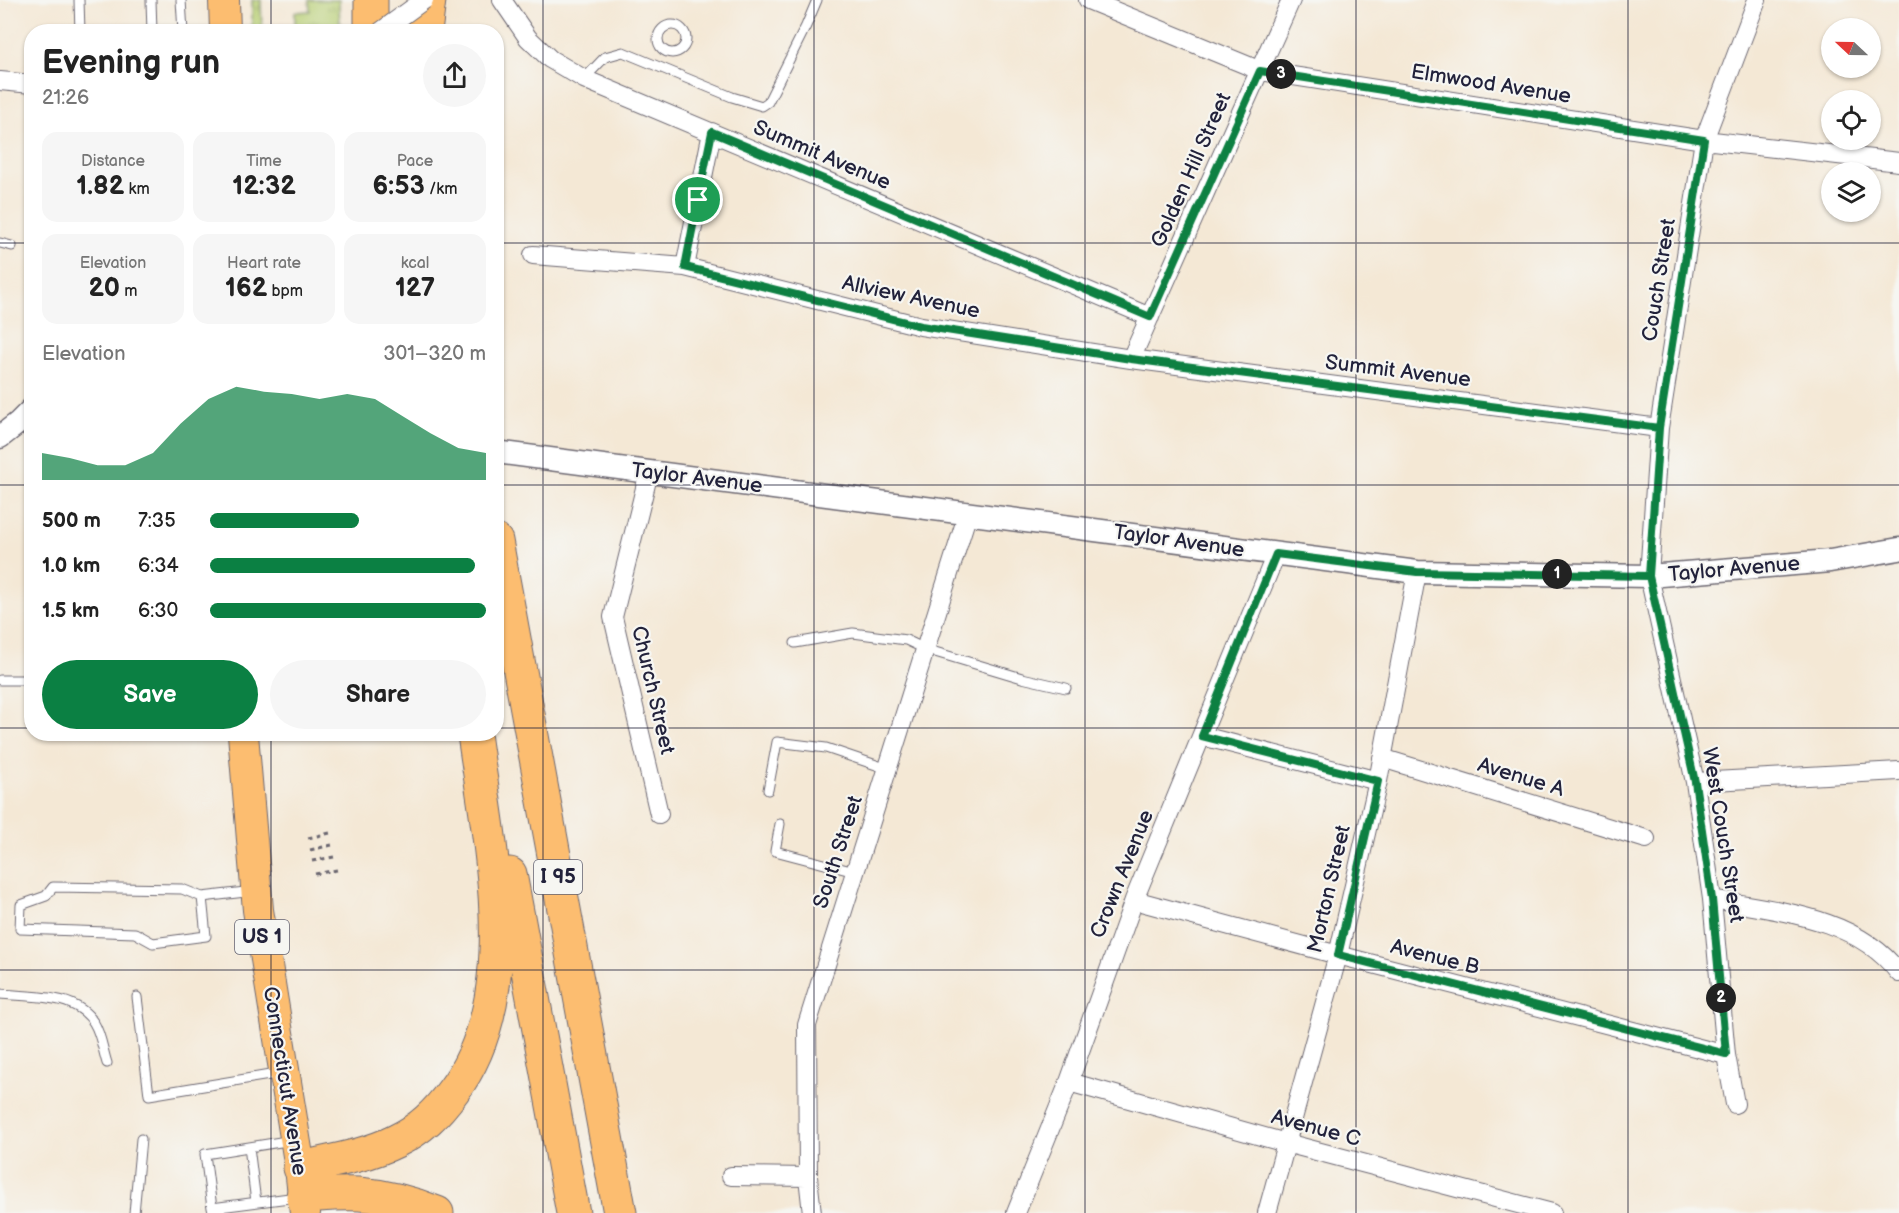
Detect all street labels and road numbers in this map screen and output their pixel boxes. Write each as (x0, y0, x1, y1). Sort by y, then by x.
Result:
street label: Elmwood Avenue (1409, 59, 1573, 109)
street label: Golden Hill Street (1146, 88, 1237, 251)
street label: Summit Avenue (750, 115, 894, 195)
street label: Couch Street (1637, 216, 1681, 343)
street label: Allview Avenue (840, 270, 982, 324)
street label: Summit Avenue (1324, 350, 1472, 392)
street label: Taylor Avenue (630, 458, 764, 498)
street label: Taylor Avenue (1112, 519, 1246, 563)
street label: Taylor Avenue (1667, 551, 1801, 587)
street label: Church Street (626, 623, 680, 757)
street label: West Couch Street (1697, 746, 1749, 925)
street label: Avenue A (1475, 752, 1567, 802)
street label: South Street (808, 792, 868, 912)
street label: Crown Avenue (1085, 806, 1159, 942)
street label: Morton Street (1302, 822, 1356, 955)
road number: I 95 (534, 860, 582, 894)
road number: US 1 (235, 920, 289, 954)
street label: Avenue B (1388, 934, 1482, 980)
street label: Connecticut Avenue (258, 985, 312, 1177)
street label: Avenue C (1269, 1104, 1363, 1152)

